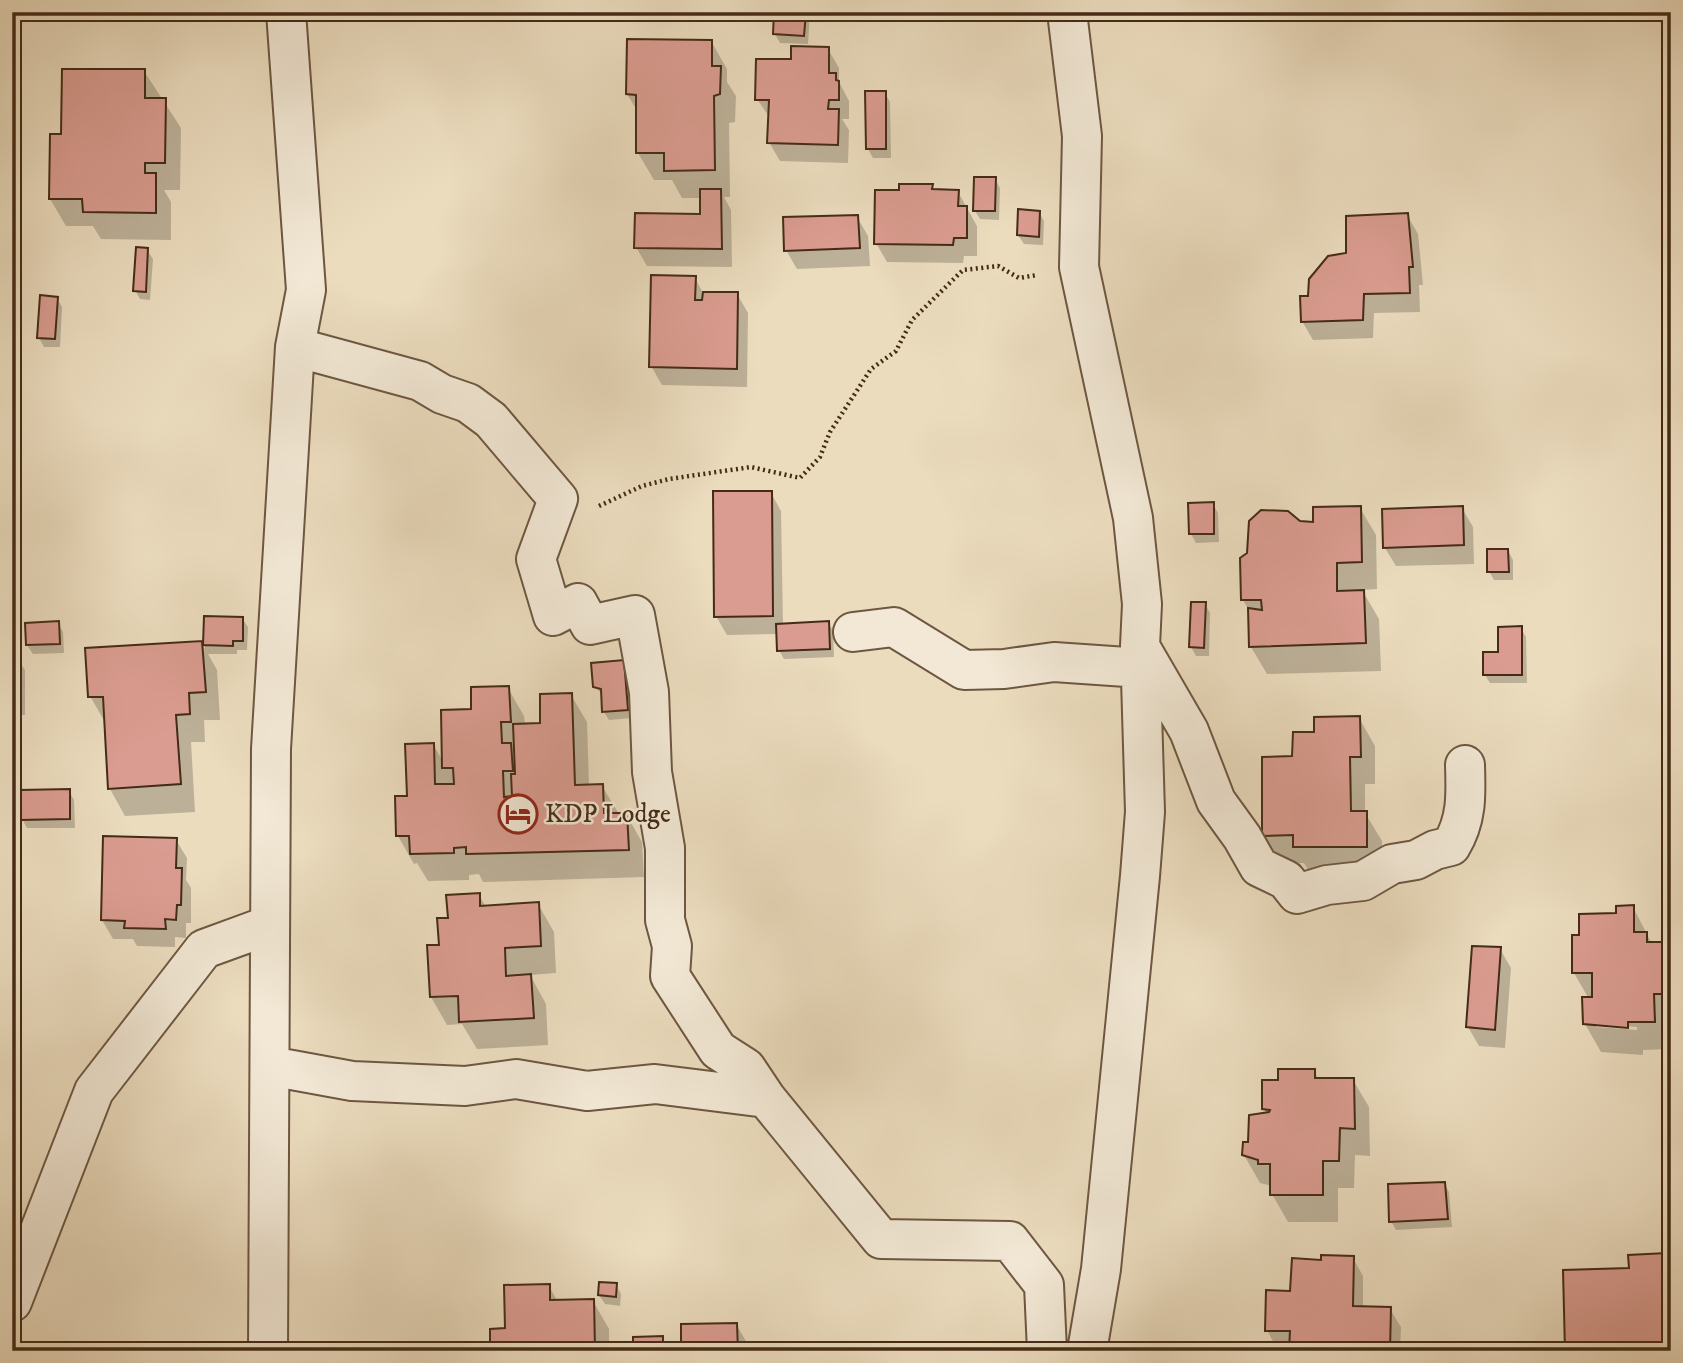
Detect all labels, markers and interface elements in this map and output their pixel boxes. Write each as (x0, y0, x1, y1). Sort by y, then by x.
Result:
hotel icon: KDP Lodge (497, 793, 539, 835)
place label: KDP Lodge (545, 798, 671, 831)

